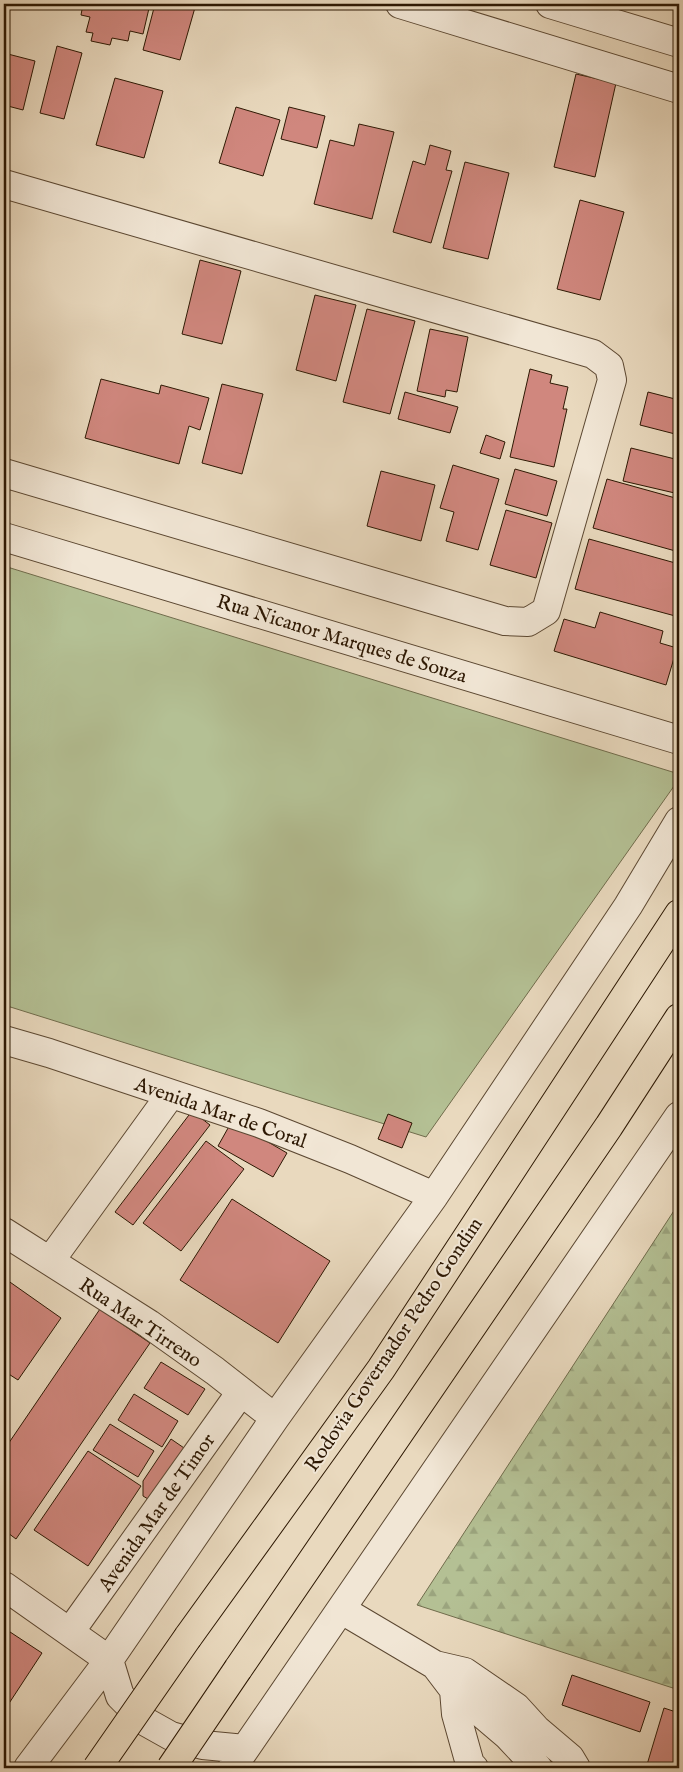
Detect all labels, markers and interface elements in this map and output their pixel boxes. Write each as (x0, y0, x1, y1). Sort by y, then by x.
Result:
street label: Rua Nicanor Marques de Souza (213, 589, 470, 690)
street label: Avenida Mar de Coral (130, 1072, 310, 1155)
street label: Rodovia Governador Pedro Gondim (300, 1213, 489, 1477)
street label: Rua Mar Tirreno (74, 1273, 207, 1374)
street label: Avenida Mar de Timor (93, 1428, 222, 1598)

